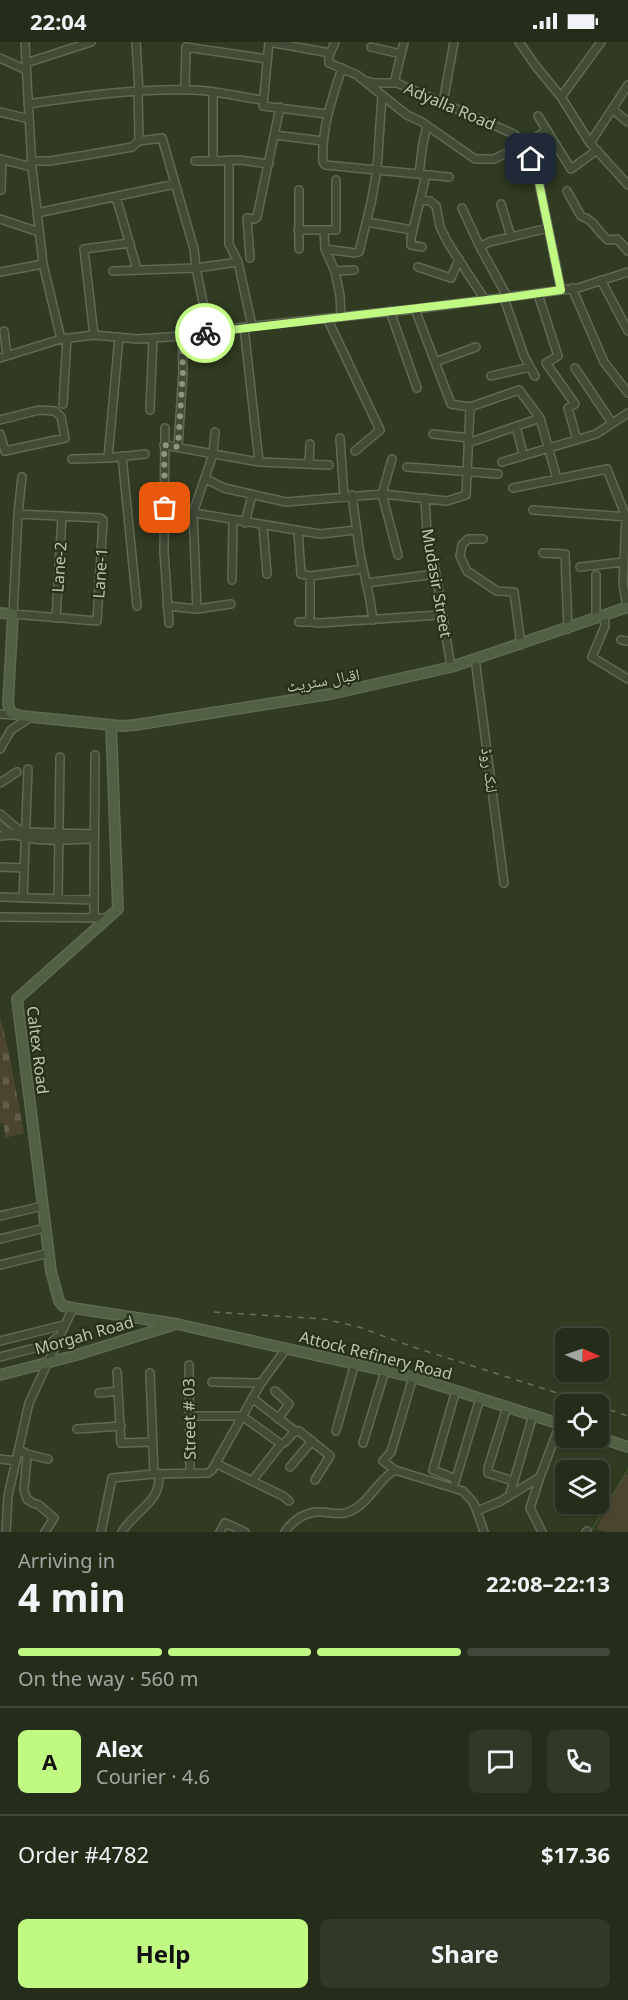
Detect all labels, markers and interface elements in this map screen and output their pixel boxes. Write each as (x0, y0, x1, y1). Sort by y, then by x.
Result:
text: 22:04 (30, 6, 87, 36)
street label: Adyalla Road (401, 77, 499, 135)
pin (505, 133, 556, 184)
icon: home (514, 142, 547, 175)
courier (175, 303, 235, 363)
icon: bike (189, 317, 222, 350)
pin (139, 482, 190, 533)
icon: bag (148, 491, 181, 524)
street label: Mudasir Street (417, 527, 457, 640)
street label: Lane-2 (46, 541, 72, 593)
street label: Lane-1 (87, 547, 113, 599)
street label: اقبال سٹریٹ (285, 663, 361, 697)
street label: لنک روڈ (476, 746, 504, 794)
street label: Caltex Road (22, 1005, 54, 1095)
street label: Morgah Road (32, 1310, 136, 1360)
street label: Attock Refinery Road (297, 1325, 455, 1385)
north arrow (555, 1328, 609, 1382)
map controls (555, 1328, 609, 1514)
street label: Street # 03 (177, 1378, 201, 1460)
button: locate (555, 1394, 609, 1448)
button: layers (555, 1460, 609, 1514)
text: Arriving in (18, 1547, 115, 1574)
text: 22:08–22:13 (486, 1568, 610, 1598)
text: 4 min (18, 1570, 125, 1623)
text: On the way · 560 m (18, 1665, 198, 1692)
button: chat (469, 1730, 532, 1793)
button: phone (547, 1730, 610, 1793)
text: Alex (96, 1733, 143, 1763)
text: A (42, 1746, 57, 1776)
text: Courier · 4.6 (96, 1763, 210, 1790)
text: Order #4782 (18, 1839, 149, 1869)
text: $17.36 (541, 1839, 610, 1869)
button: Help (18, 1919, 308, 1988)
button: Share (320, 1919, 610, 1988)

